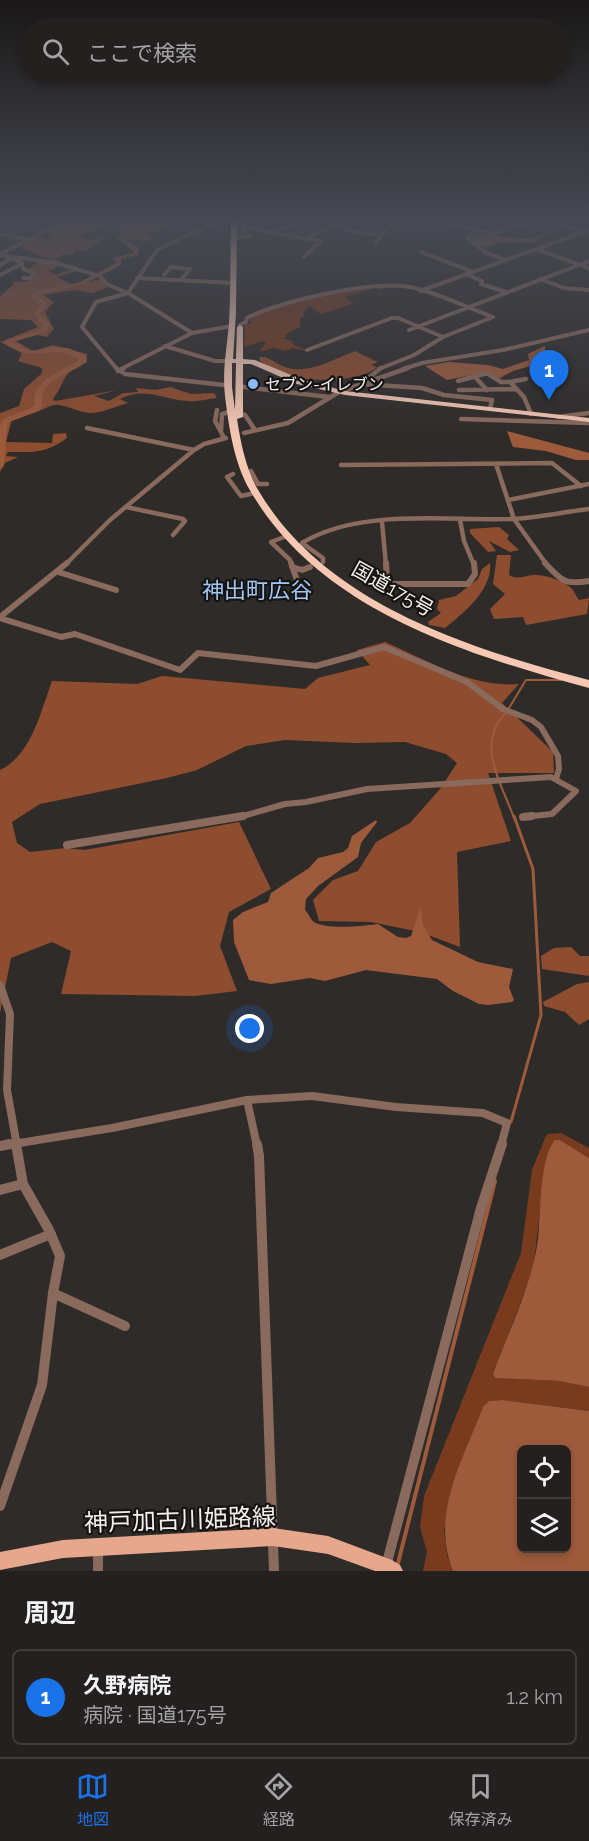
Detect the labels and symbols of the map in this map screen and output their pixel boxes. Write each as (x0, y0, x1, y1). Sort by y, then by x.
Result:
pin: 1 (530, 350, 568, 400)
place label: セブン-イレブン (265, 375, 384, 394)
marker: セブン-イレブン (246, 377, 260, 391)
street label: 国道175号 (348, 557, 438, 621)
district label: 神出町広谷 (202, 577, 312, 603)
your location (235, 1014, 264, 1043)
street label: 神戸加古川姫路線 (84, 1502, 276, 1537)

